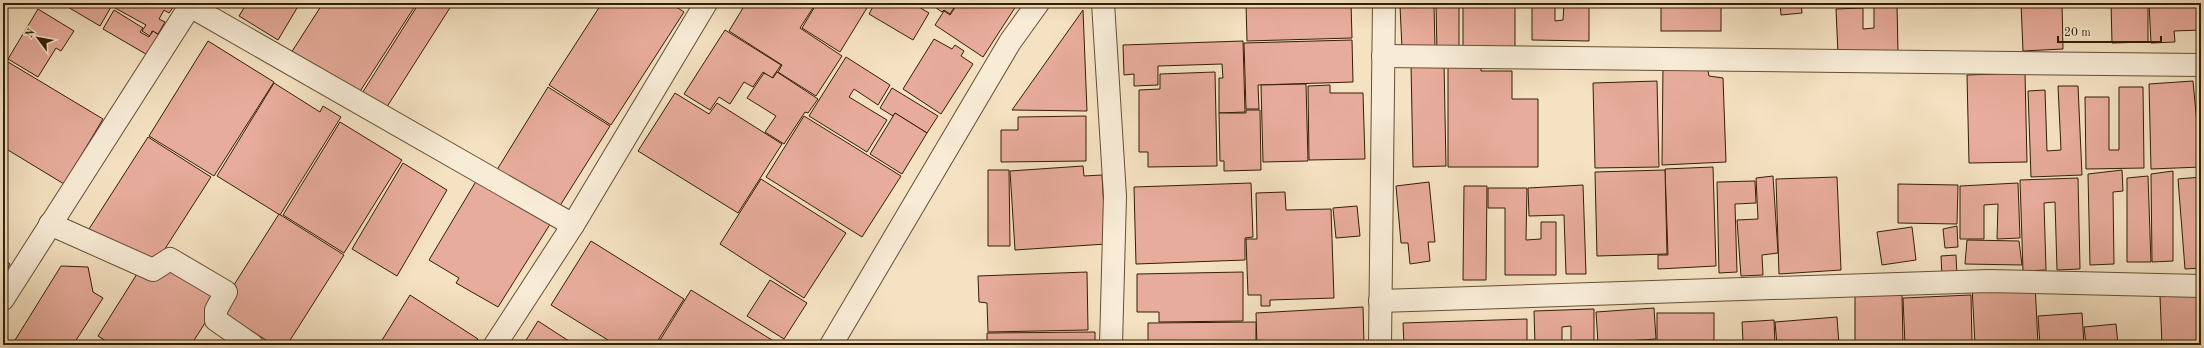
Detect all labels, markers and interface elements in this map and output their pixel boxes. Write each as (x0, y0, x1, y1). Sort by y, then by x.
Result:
north arrow (18, 18, 58, 58)
scale bar (2058, 18, 2161, 44)
text: N (24, 27, 38, 40)
text: 20 m (2064, 27, 2091, 39)

